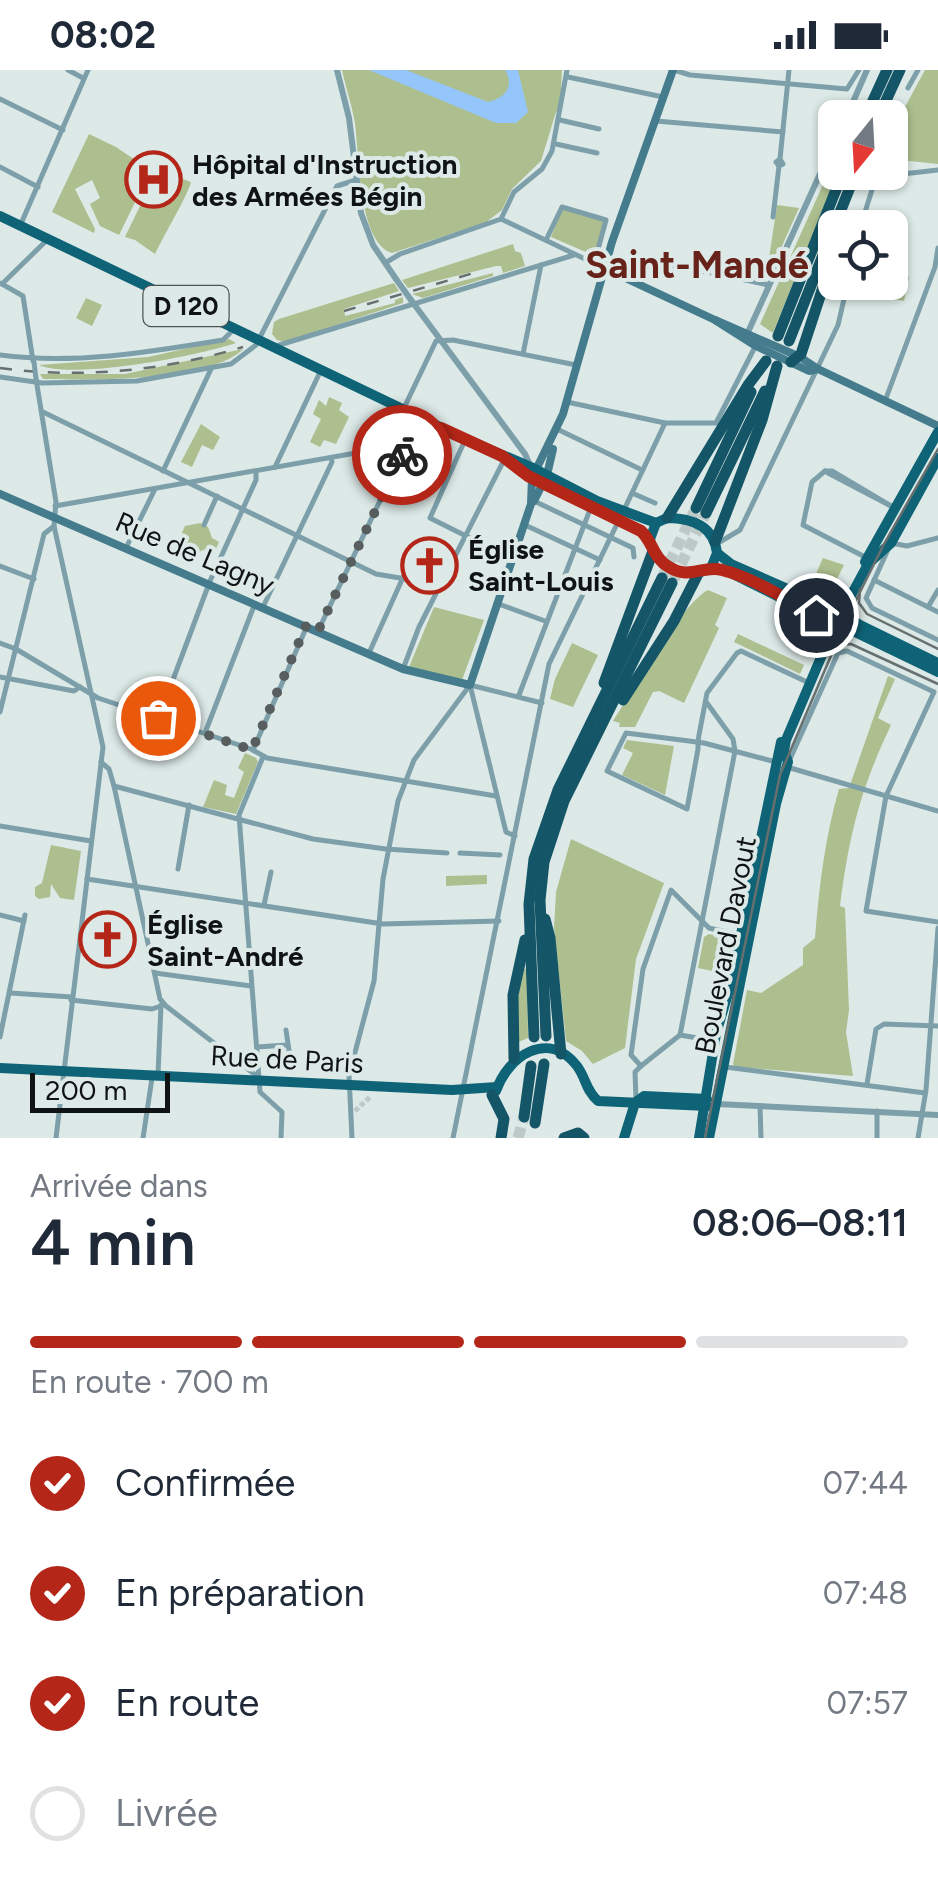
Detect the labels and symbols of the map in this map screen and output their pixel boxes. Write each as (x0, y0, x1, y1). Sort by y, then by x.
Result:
north arrow (818, 100, 908, 190)
place label: Hôpital d'Instruction des Armées Bégin (192, 147, 457, 213)
hospital icon: Hôpital d'Instruction des Armées Bégin (123, 150, 183, 210)
district label: Saint-Mandé (585, 242, 809, 288)
road number: D 120 (144, 286, 228, 326)
courier (352, 405, 452, 505)
street label: Rue de Lagny (110, 504, 280, 602)
place label: Église Saint-Louis (468, 532, 613, 598)
church icon: Église Saint-Louis (399, 535, 459, 595)
pin (774, 573, 859, 658)
pin (116, 676, 201, 761)
street label: Boulevard Davout (687, 833, 763, 1057)
place label: Église Saint-André (147, 907, 304, 973)
church icon: Église Saint-André (78, 910, 138, 970)
street label: Rue de Paris (210, 1038, 364, 1080)
scale bar (30, 1068, 170, 1112)

